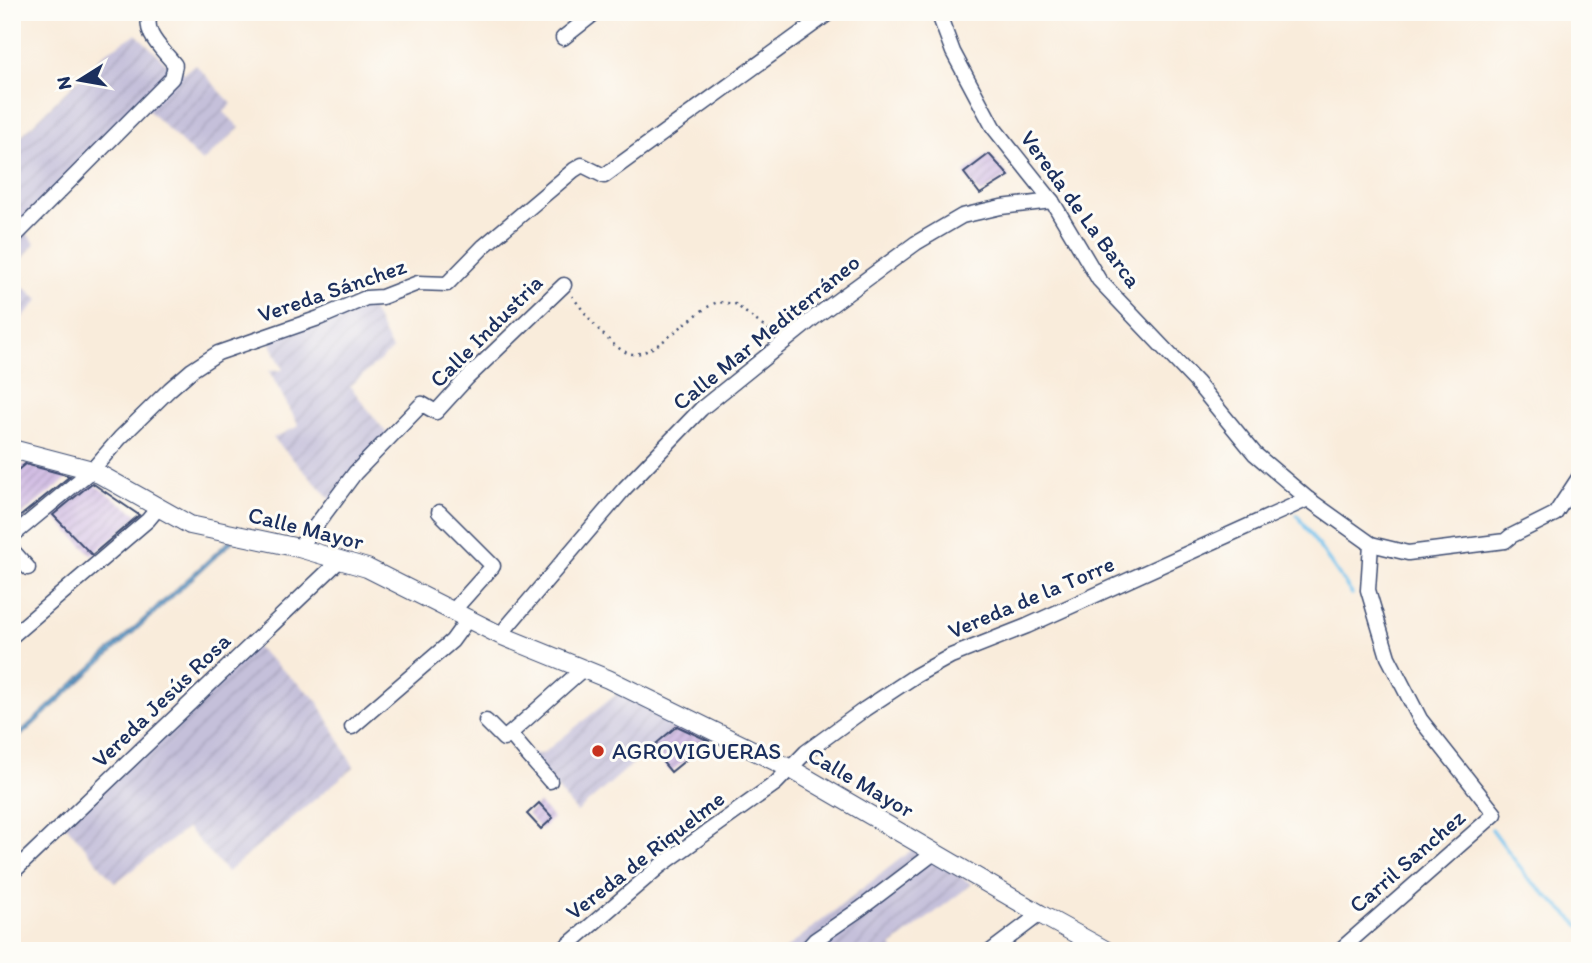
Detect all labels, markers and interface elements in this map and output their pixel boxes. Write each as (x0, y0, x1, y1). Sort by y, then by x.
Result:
north arrow (46, 46, 116, 116)
text: N (51, 75, 76, 92)
street label: Vereda de La Barca (1014, 125, 1148, 293)
street label: Calle Mar Mediterráneo (667, 248, 865, 416)
street label: Vereda Sánchez (254, 251, 410, 328)
street label: Calle Industria (424, 269, 548, 393)
street label: Calle Mayor (245, 500, 367, 556)
street label: Vereda de la Torre (944, 549, 1118, 645)
street label: Vereda Jesús Rosa (86, 627, 236, 773)
place label: AGROVIGUERAS (612, 737, 781, 765)
street label: Calle Mayor (803, 740, 919, 824)
marker: AGROVIGUERAS (590, 743, 606, 759)
street label: Vereda de Riquelme (560, 784, 730, 926)
street label: Carril Sanchez (1343, 803, 1471, 919)

